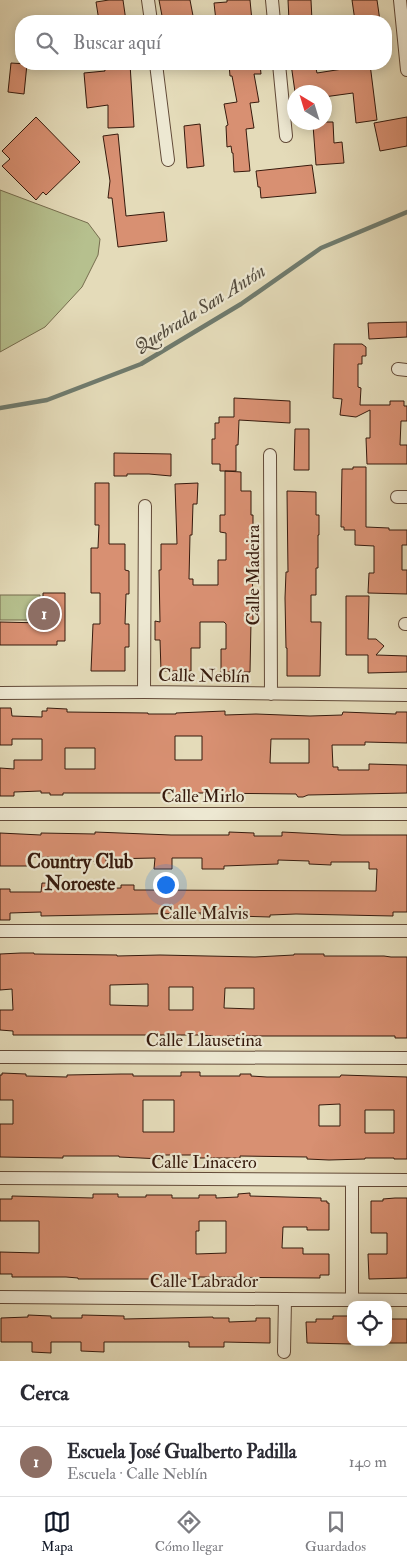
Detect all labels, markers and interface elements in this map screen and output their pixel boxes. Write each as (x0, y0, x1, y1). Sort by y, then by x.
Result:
search box (15, 15, 392, 70)
icon: search (33, 29, 61, 57)
text: Buscar aquí (73, 31, 161, 55)
north arrow (287, 85, 332, 130)
water label: Quebrada San Antón (130, 259, 270, 359)
street label: Calle Madeira (242, 524, 265, 625)
pin: 1 (28, 595, 60, 633)
street label: Calle Neblín (158, 664, 250, 688)
street label: Calle Mirlo (162, 785, 245, 808)
district label: Country Club Noroeste (27, 850, 134, 896)
your location (153, 872, 179, 898)
street label: Calle Malvis (160, 902, 248, 925)
street label: Calle Llausetina (146, 1029, 263, 1052)
street label: Calle Linacero (151, 1151, 257, 1174)
street label: Calle Labrador (150, 1270, 259, 1293)
map controls (347, 1301, 392, 1346)
button: locate (347, 1301, 392, 1346)
text: Cerca (20, 1380, 69, 1407)
text: Escuela José Gualberto Padilla (67, 1440, 297, 1464)
text: 1 (33, 1452, 39, 1472)
text: 140 m (349, 1452, 387, 1472)
text: Escuela · Calle Neblín (67, 1464, 207, 1484)
tab: Mapa (41, 1508, 73, 1555)
tab: Cómo llegar (155, 1508, 223, 1555)
tab: Guardados (305, 1508, 366, 1555)

